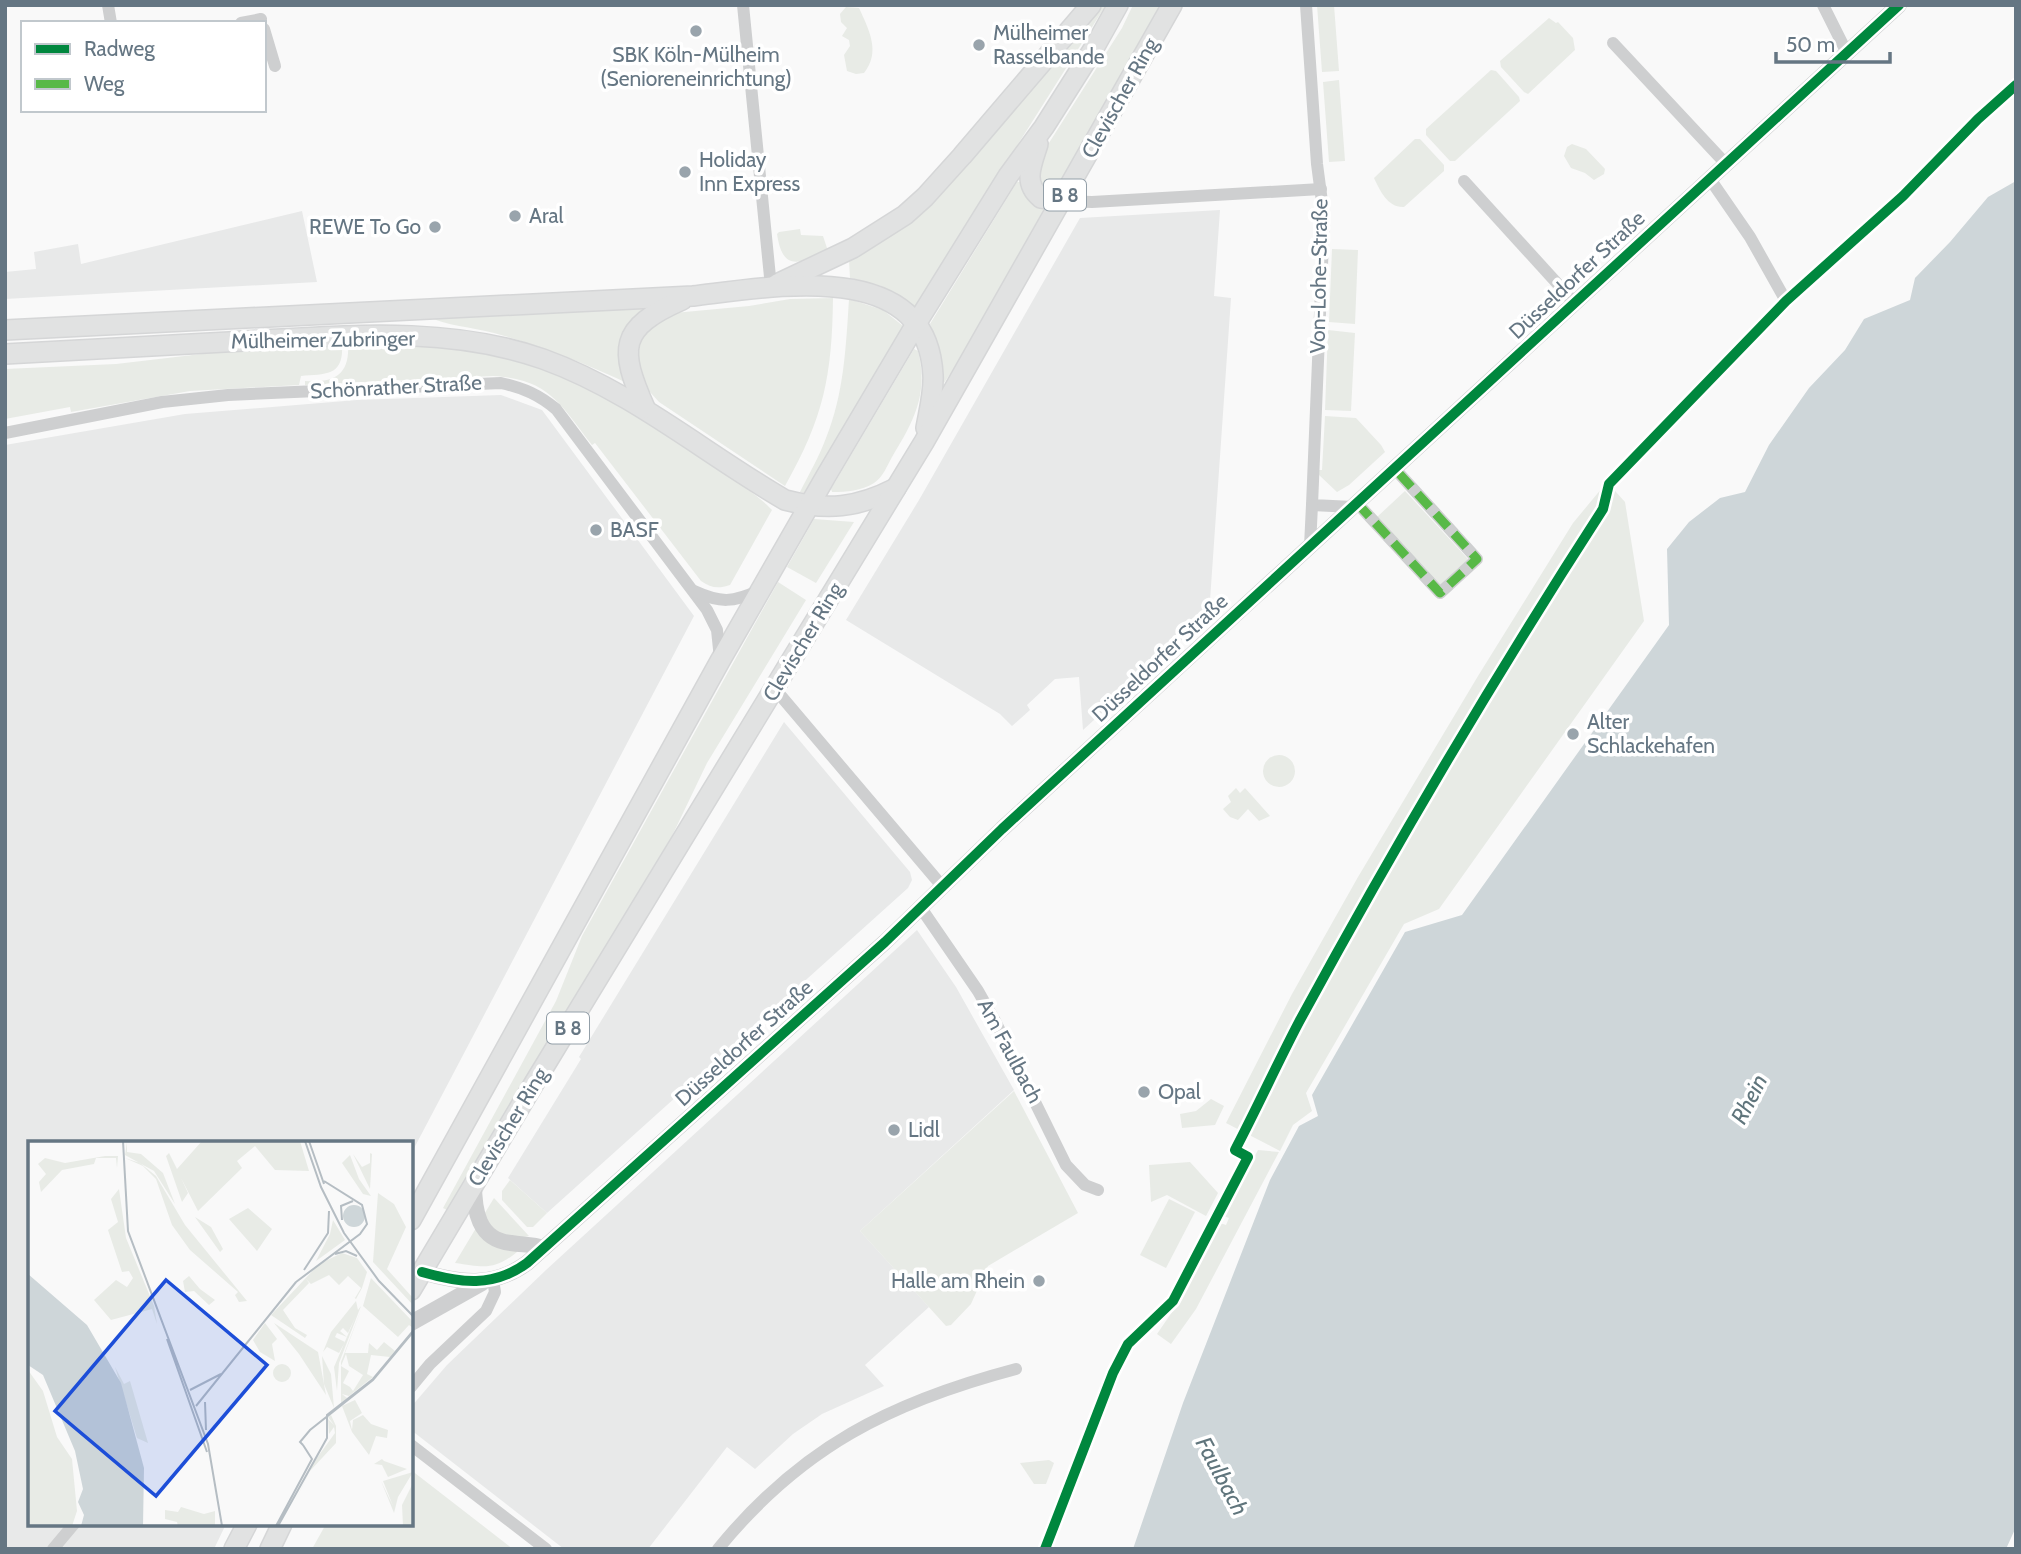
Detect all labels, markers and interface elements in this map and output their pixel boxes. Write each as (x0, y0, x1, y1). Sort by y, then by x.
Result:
place label: Mülheimer Rasselbande (993, 20, 1105, 69)
legend (21, 21, 266, 112)
scale bar (1776, 21, 1890, 65)
marker: SBK Köln-Mülheim (Senioreneinrichtung) (688, 23, 704, 39)
text: 50 m (1786, 32, 1835, 57)
street label: Clevischer Ring (1076, 33, 1163, 162)
text: Radweg (84, 36, 155, 61)
marker: Mülheimer Rasselbande (971, 37, 987, 53)
place label: SBK Köln-Mülheim (Senioreneinrichtung) (600, 42, 792, 91)
text: Weg (84, 71, 125, 96)
place label: Holiday Inn Express (699, 147, 800, 196)
marker: Holiday Inn Express (677, 164, 693, 180)
road number: B 8 (1044, 180, 1086, 210)
street label: Von-Lohe-Straße (1305, 198, 1332, 354)
place label: Aral (529, 203, 564, 228)
street label: Düsseldorfer Straße (1504, 205, 1650, 344)
marker: Aral (507, 208, 523, 224)
place label: REWE To Go (309, 214, 421, 239)
marker: REWE To Go (427, 219, 443, 235)
street label: Mülheimer Zubringer (231, 325, 416, 354)
street label: Schönrather Straße (310, 370, 483, 403)
place label: BASF (610, 517, 659, 542)
marker: BASF (588, 522, 604, 538)
street label: Clevischer Ring (757, 577, 848, 706)
street label: Düsseldorfer Straße (1087, 588, 1233, 727)
place label: Alter Schlackehafen (1587, 709, 1715, 758)
marker: Alter Schlackehafen (1565, 726, 1581, 742)
street label: Düsseldorfer Straße (670, 974, 818, 1111)
street label: Am Faulbach (973, 994, 1048, 1107)
road number: B 8 (547, 1012, 589, 1044)
street label: Clevischer Ring (462, 1062, 553, 1191)
water label: Rhein (1725, 1070, 1773, 1128)
place label: Opal (1158, 1079, 1201, 1104)
marker: Opal (1136, 1084, 1152, 1100)
place label: Lidl (908, 1117, 940, 1142)
marker: Lidl (886, 1122, 902, 1138)
inset map (28, 1141, 413, 1526)
place label: Halle am Rhein (891, 1268, 1025, 1293)
marker: Halle am Rhein (1031, 1273, 1047, 1289)
water label: Faulbach (1190, 1432, 1254, 1520)

